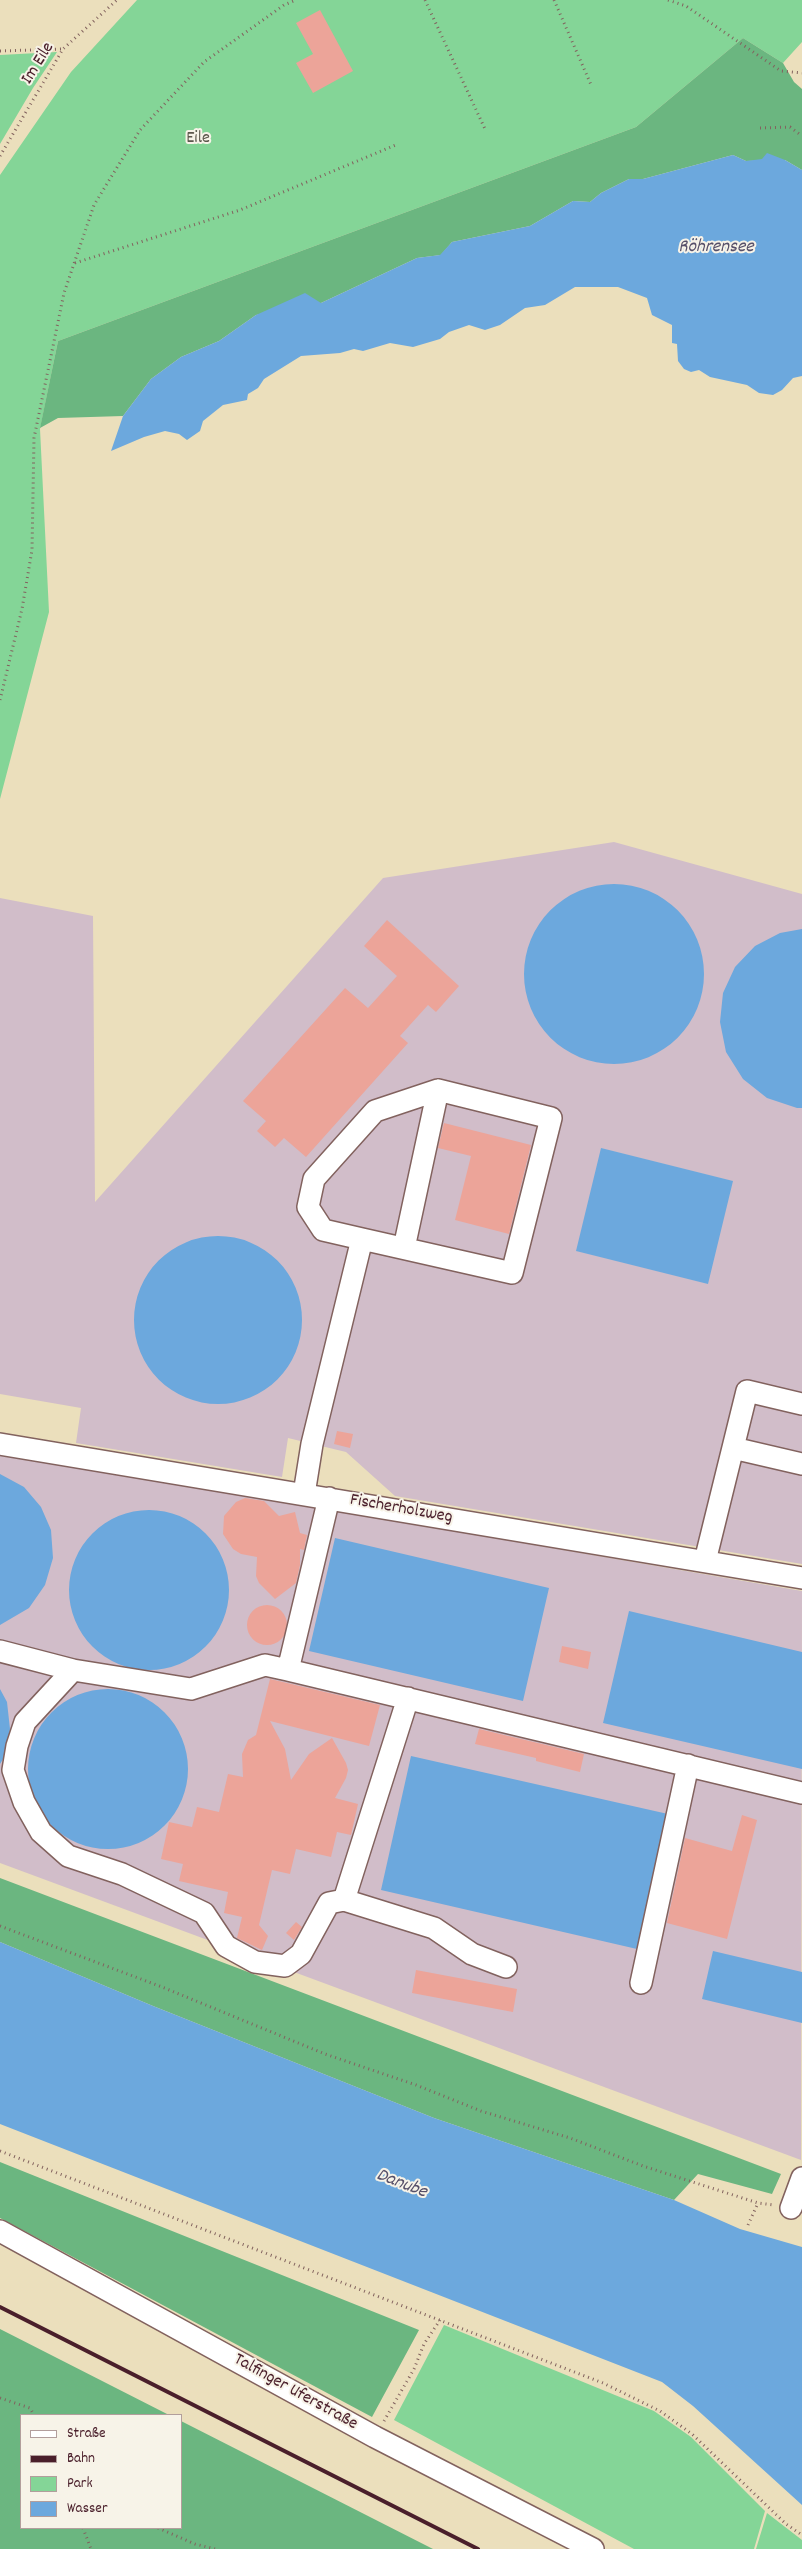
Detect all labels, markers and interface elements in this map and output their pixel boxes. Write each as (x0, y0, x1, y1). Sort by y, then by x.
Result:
street label: Im Eile (18, 39, 60, 89)
park label: Eile (186, 129, 210, 151)
water label: Röhrensee (678, 237, 754, 259)
street label: Fischerholzweg (348, 1490, 454, 1530)
water label: Danube (373, 2165, 429, 2205)
street label: Talfinger Uferstraße (229, 2350, 361, 2436)
legend (20, 2414, 182, 2529)
text: Straße (67, 2423, 105, 2445)
text: Bahn (67, 2448, 95, 2470)
text: Park (67, 2473, 93, 2495)
text: Wasser (67, 2498, 107, 2520)

